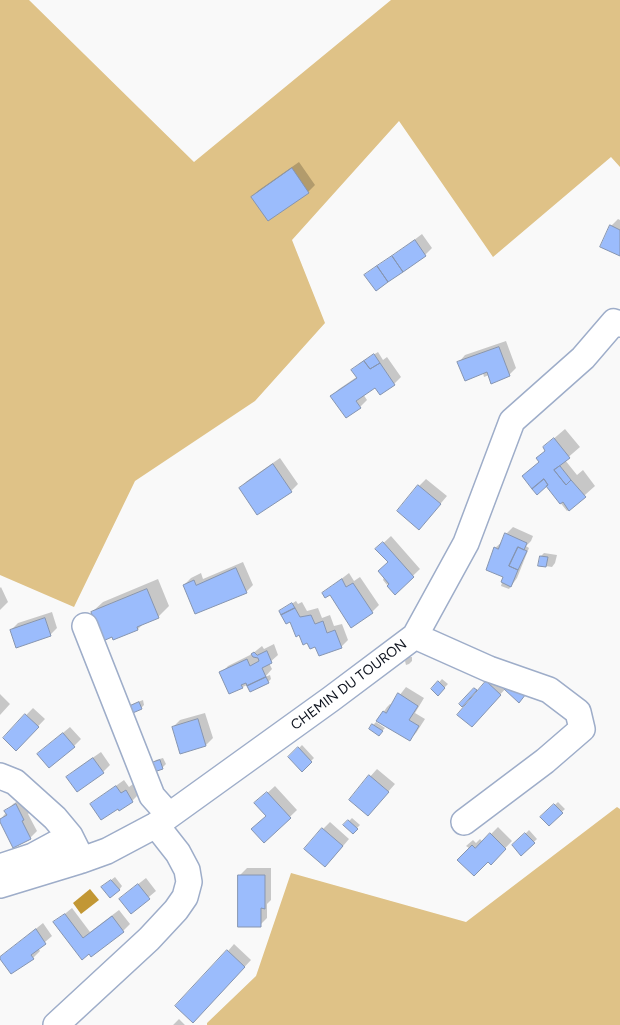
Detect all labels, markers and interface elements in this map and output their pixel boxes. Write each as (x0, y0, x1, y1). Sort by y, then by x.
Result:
street label: CHEMIN DU TOURON (288, 636, 410, 734)

